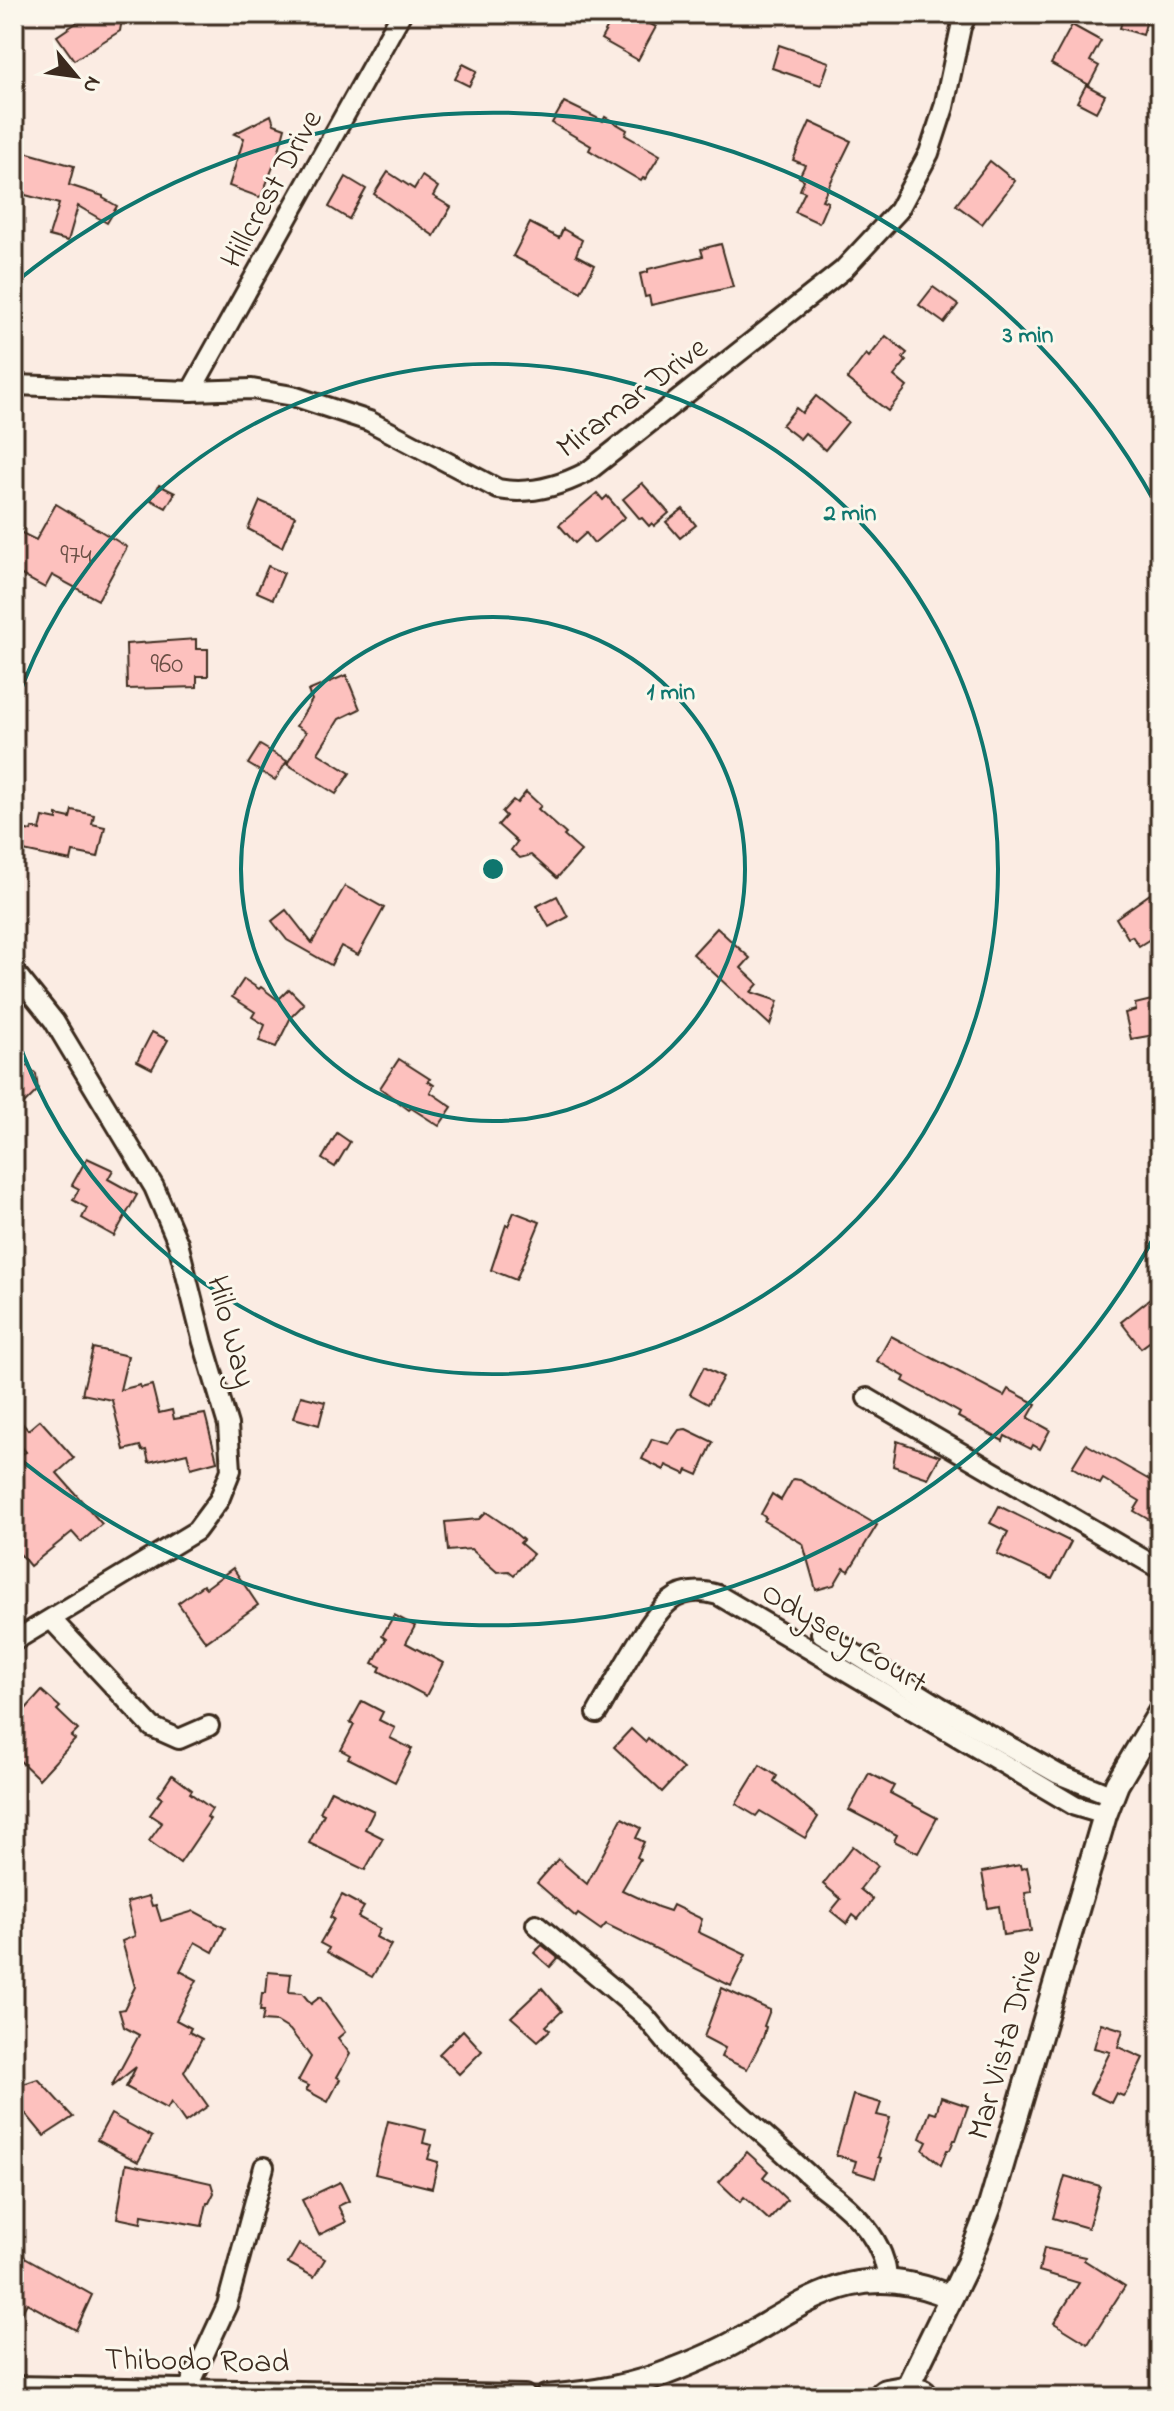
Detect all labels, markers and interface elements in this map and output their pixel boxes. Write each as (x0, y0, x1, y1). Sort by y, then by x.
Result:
north arrow (36, 36, 116, 116)
text: N (73, 70, 108, 98)
street label: Hillcrest Drive (210, 101, 336, 278)
text: 3 min (1002, 319, 1054, 354)
street label: Miramar Drive (547, 326, 719, 471)
text: 2 min (823, 497, 877, 532)
house number: 974 (60, 536, 92, 577)
house number: 960 (151, 645, 183, 686)
text: 1 min (647, 676, 695, 711)
centre of rings (479, 855, 507, 883)
street label: Hilo Way (192, 1271, 267, 1393)
street label: Odysey Court (751, 1571, 935, 1707)
street label: Mar Vista Drive (957, 1944, 1056, 2146)
street label: Thibodo Road (104, 2337, 290, 2388)

